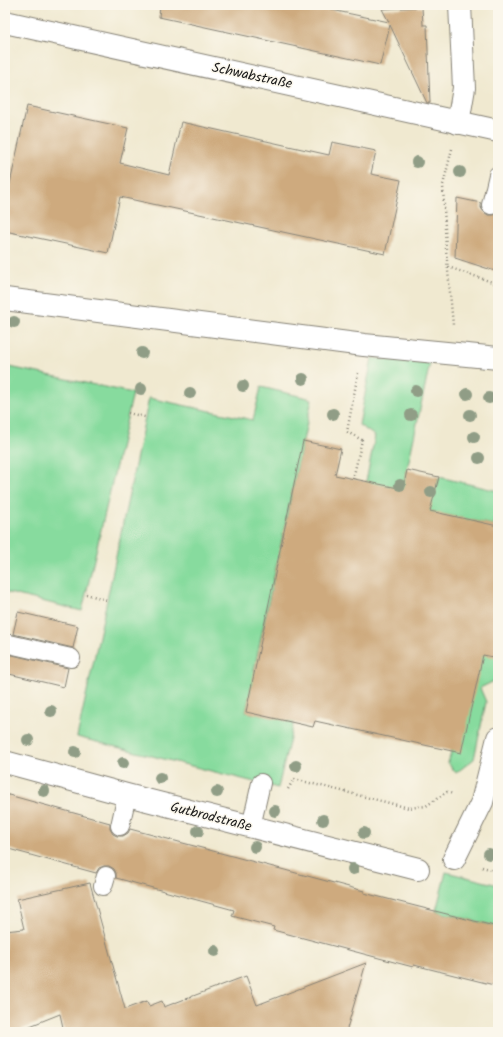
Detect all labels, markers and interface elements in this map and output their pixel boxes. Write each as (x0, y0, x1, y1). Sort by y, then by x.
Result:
street label: Schwabstraße (210, 57, 295, 95)
street label: Gutbrodstraße (168, 796, 255, 838)

